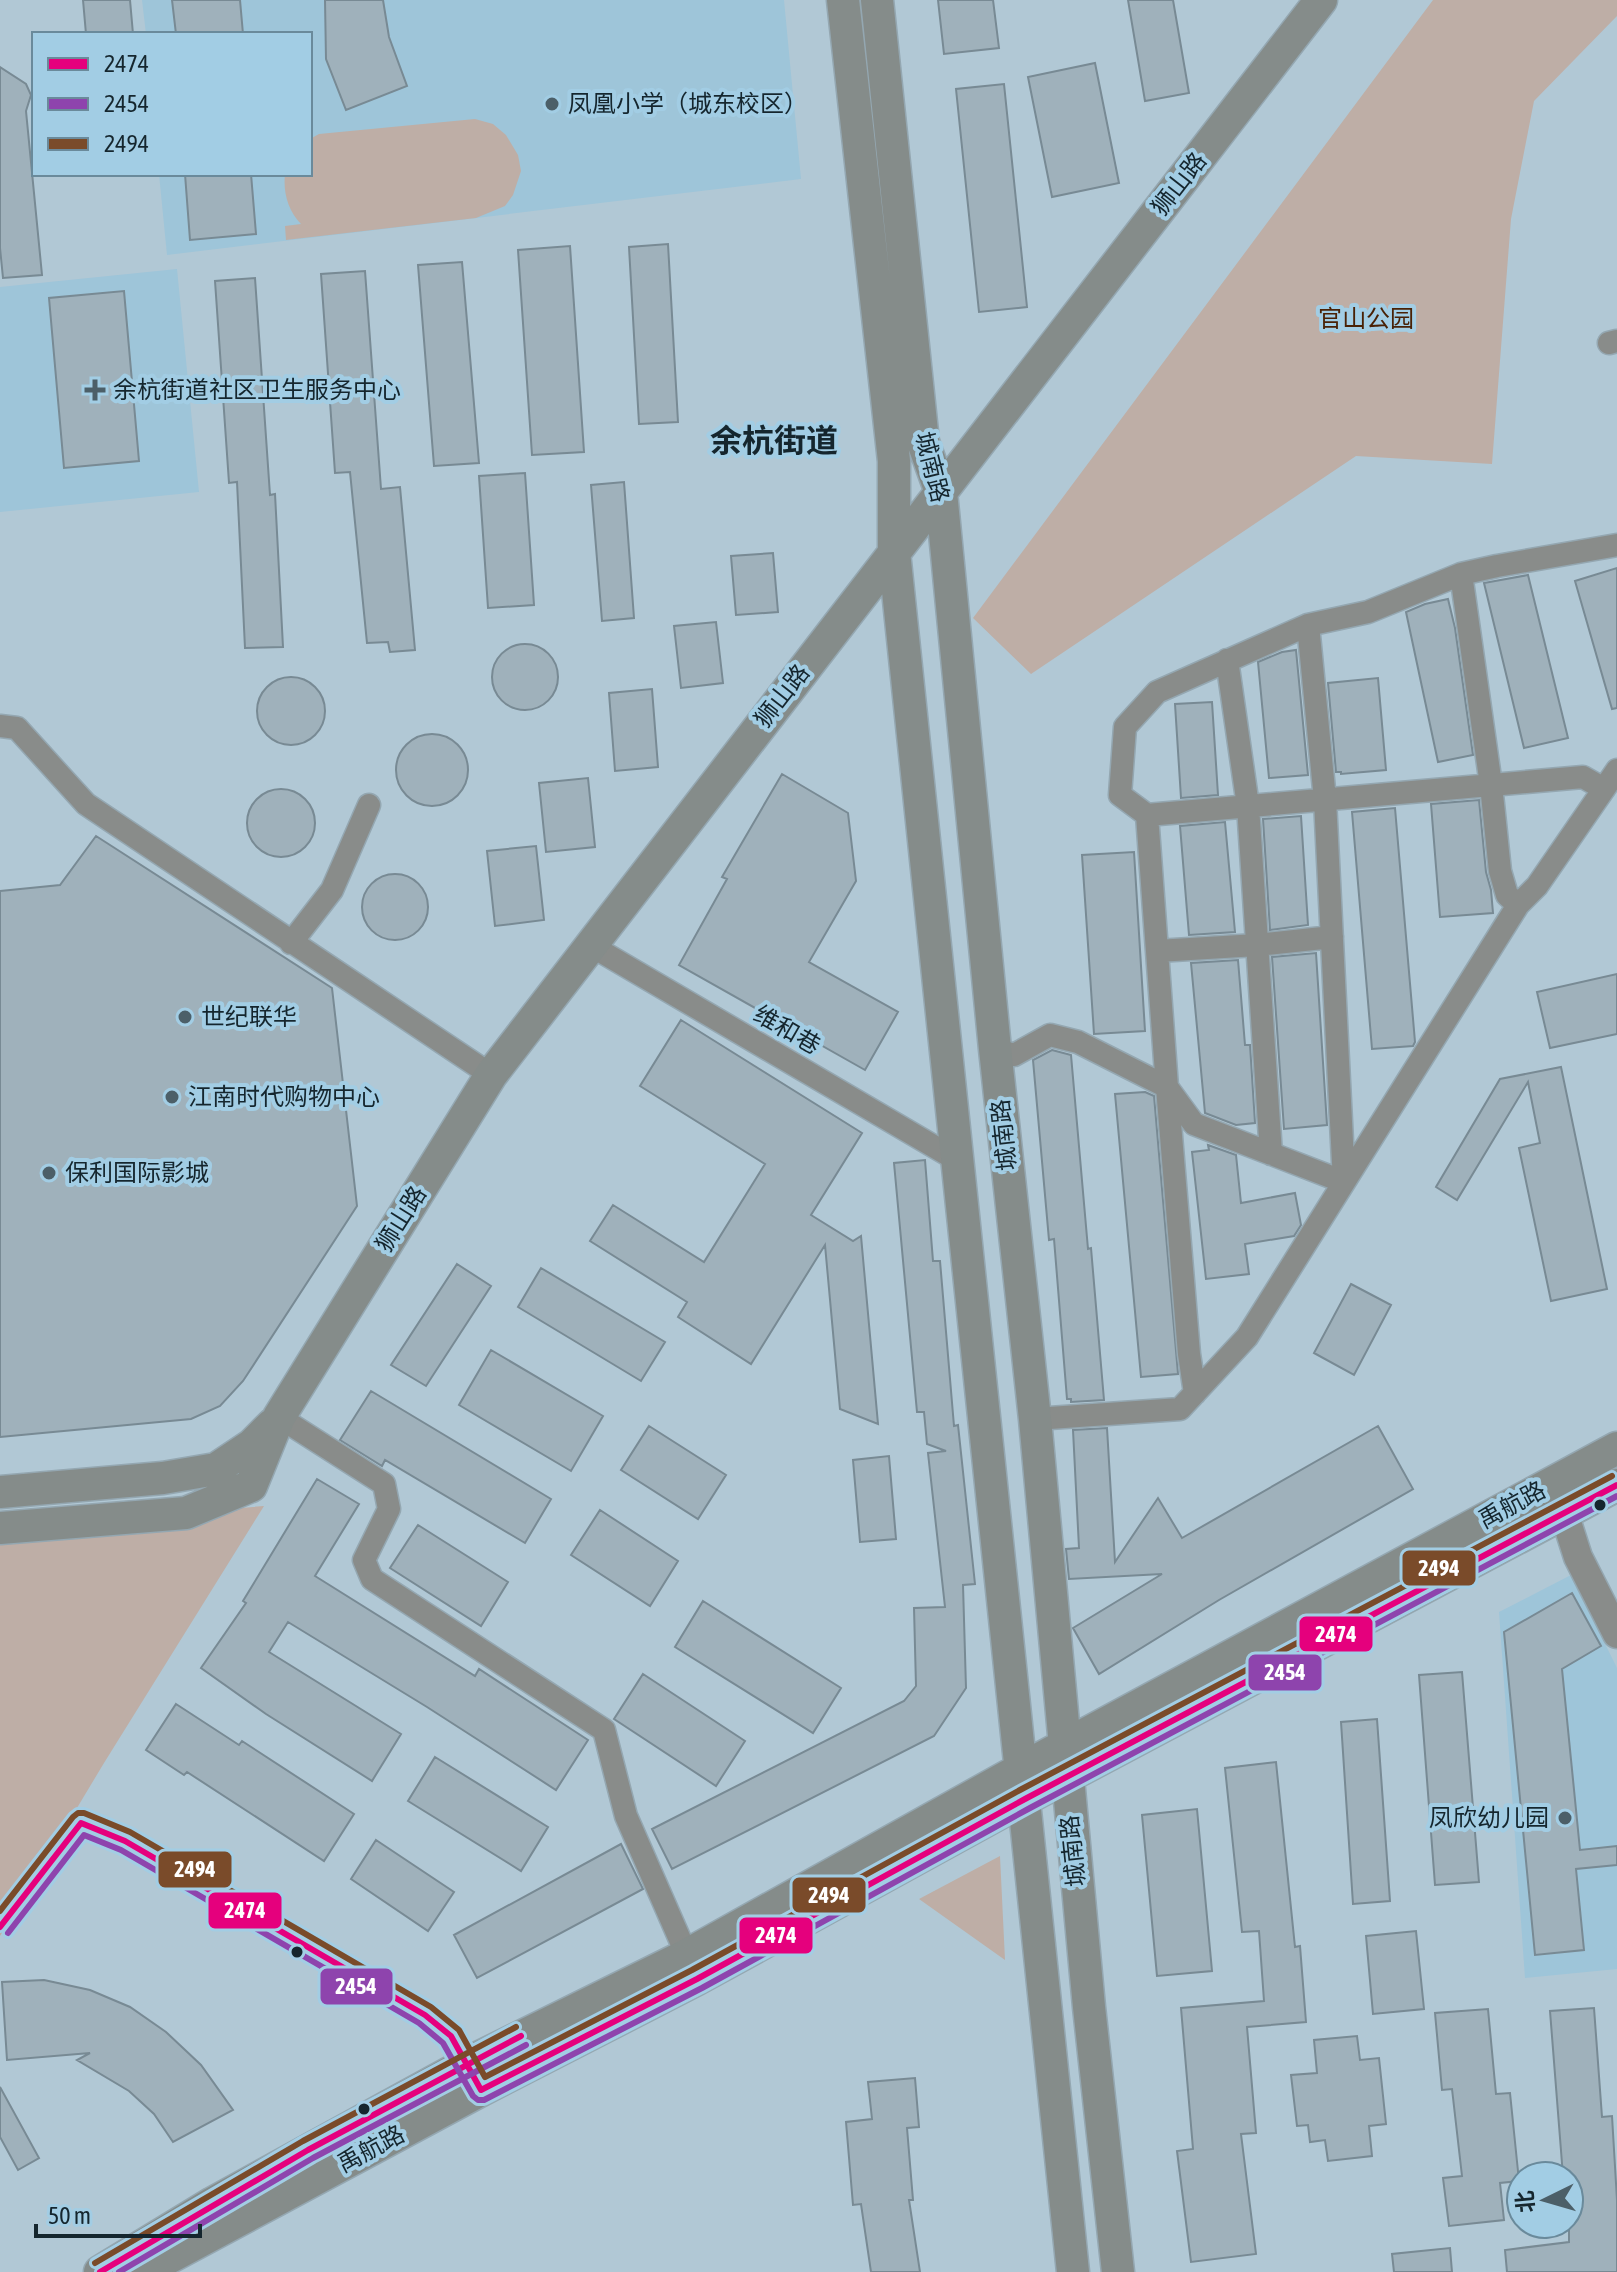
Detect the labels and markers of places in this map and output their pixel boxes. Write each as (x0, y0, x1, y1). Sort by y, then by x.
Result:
place label: 凤凰小学（城东校区） (568, 90, 808, 117)
marker: 凤凰小学（城东校区） (543, 95, 561, 113)
place label: 余杭街道社区卫生服务中心 (113, 376, 401, 403)
marker: 余杭街道社区卫生服务中心 (84, 379, 106, 401)
place label: 世纪联华 (201, 1003, 297, 1030)
marker: 世纪联华 (176, 1008, 194, 1026)
place label: 江南时代购物中心 (188, 1083, 380, 1110)
marker: 江南时代购物中心 (163, 1088, 181, 1106)
place label: 保利国际影城 (65, 1159, 209, 1186)
marker: 保利国际影城 (40, 1164, 58, 1182)
unlabelled marker (1592, 1497, 1608, 1513)
place label: 凤欣幼儿园 (1429, 1804, 1549, 1831)
marker: 凤欣幼儿园 (1556, 1809, 1574, 1827)
unlabelled marker (289, 1944, 305, 1960)
unlabelled marker (356, 2101, 372, 2117)

